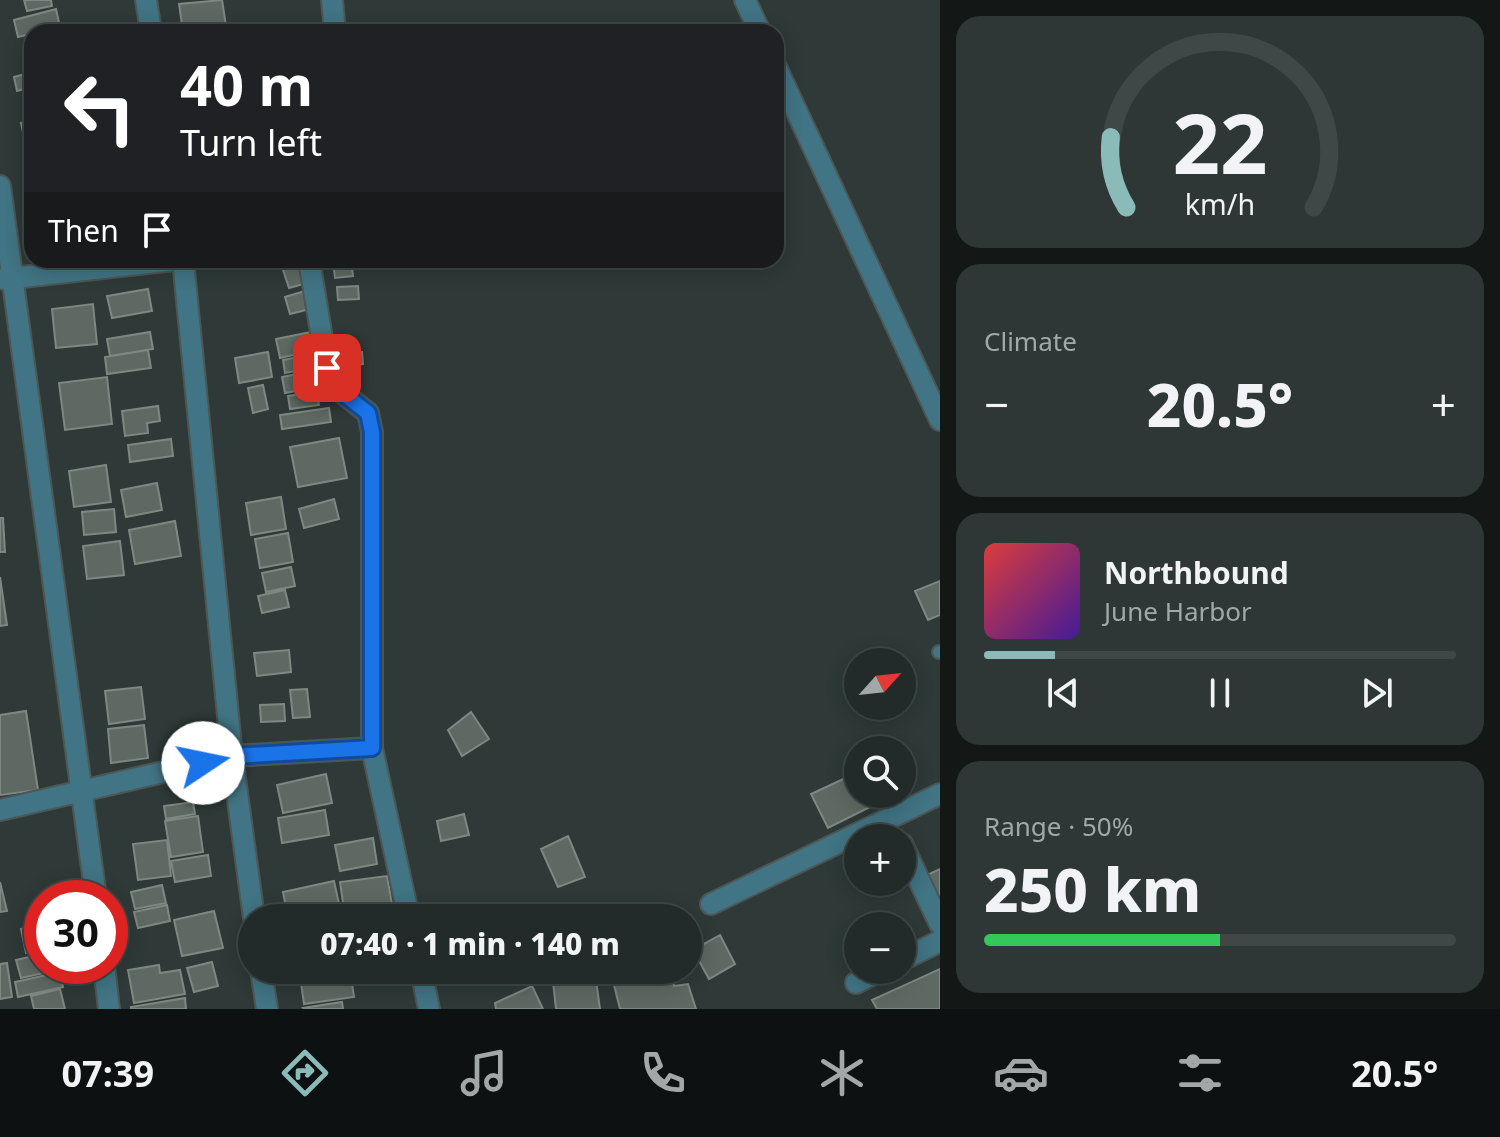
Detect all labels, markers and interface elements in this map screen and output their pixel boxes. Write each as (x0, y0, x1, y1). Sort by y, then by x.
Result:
text: 40 m (180, 46, 313, 122)
icon: left (48, 56, 152, 160)
text: 22 (1172, 85, 1268, 198)
text: Turn left (180, 118, 322, 167)
text: km/h (1185, 184, 1255, 223)
icon: arrive (135, 208, 179, 252)
text: Then (48, 210, 119, 251)
text: Climate (984, 323, 1077, 359)
pin (293, 334, 361, 402)
icon: arrive (305, 346, 349, 390)
text: 20.5° (1147, 363, 1293, 445)
text: − (984, 374, 1009, 434)
text: + (1431, 374, 1456, 434)
text: Northbound (1104, 552, 1289, 593)
text: June Harbor (1104, 593, 1252, 629)
north arrow (844, 648, 916, 720)
map controls (844, 648, 916, 984)
icon: previous (1041, 671, 1085, 715)
icon: pause (1198, 671, 1242, 715)
icon: next (1355, 671, 1399, 715)
position arrow (161, 721, 245, 805)
button: search (844, 736, 916, 808)
text: Range · 50% (984, 808, 1133, 844)
button: + (844, 824, 916, 896)
text: 250 km (984, 848, 1201, 930)
speed limit sign: 30 (24, 880, 128, 984)
button: − (844, 912, 916, 984)
text: 07:40 · 1 min · 140 m (320, 923, 620, 964)
icon: directions (277, 1045, 333, 1101)
icon: music (456, 1045, 512, 1101)
icon: phone (635, 1045, 691, 1101)
icon: climate (814, 1045, 870, 1101)
icon: car (993, 1045, 1049, 1101)
icon: filters (1172, 1045, 1228, 1101)
text: 07:39 (62, 1049, 154, 1098)
text: 20.5° (1351, 1049, 1438, 1098)

